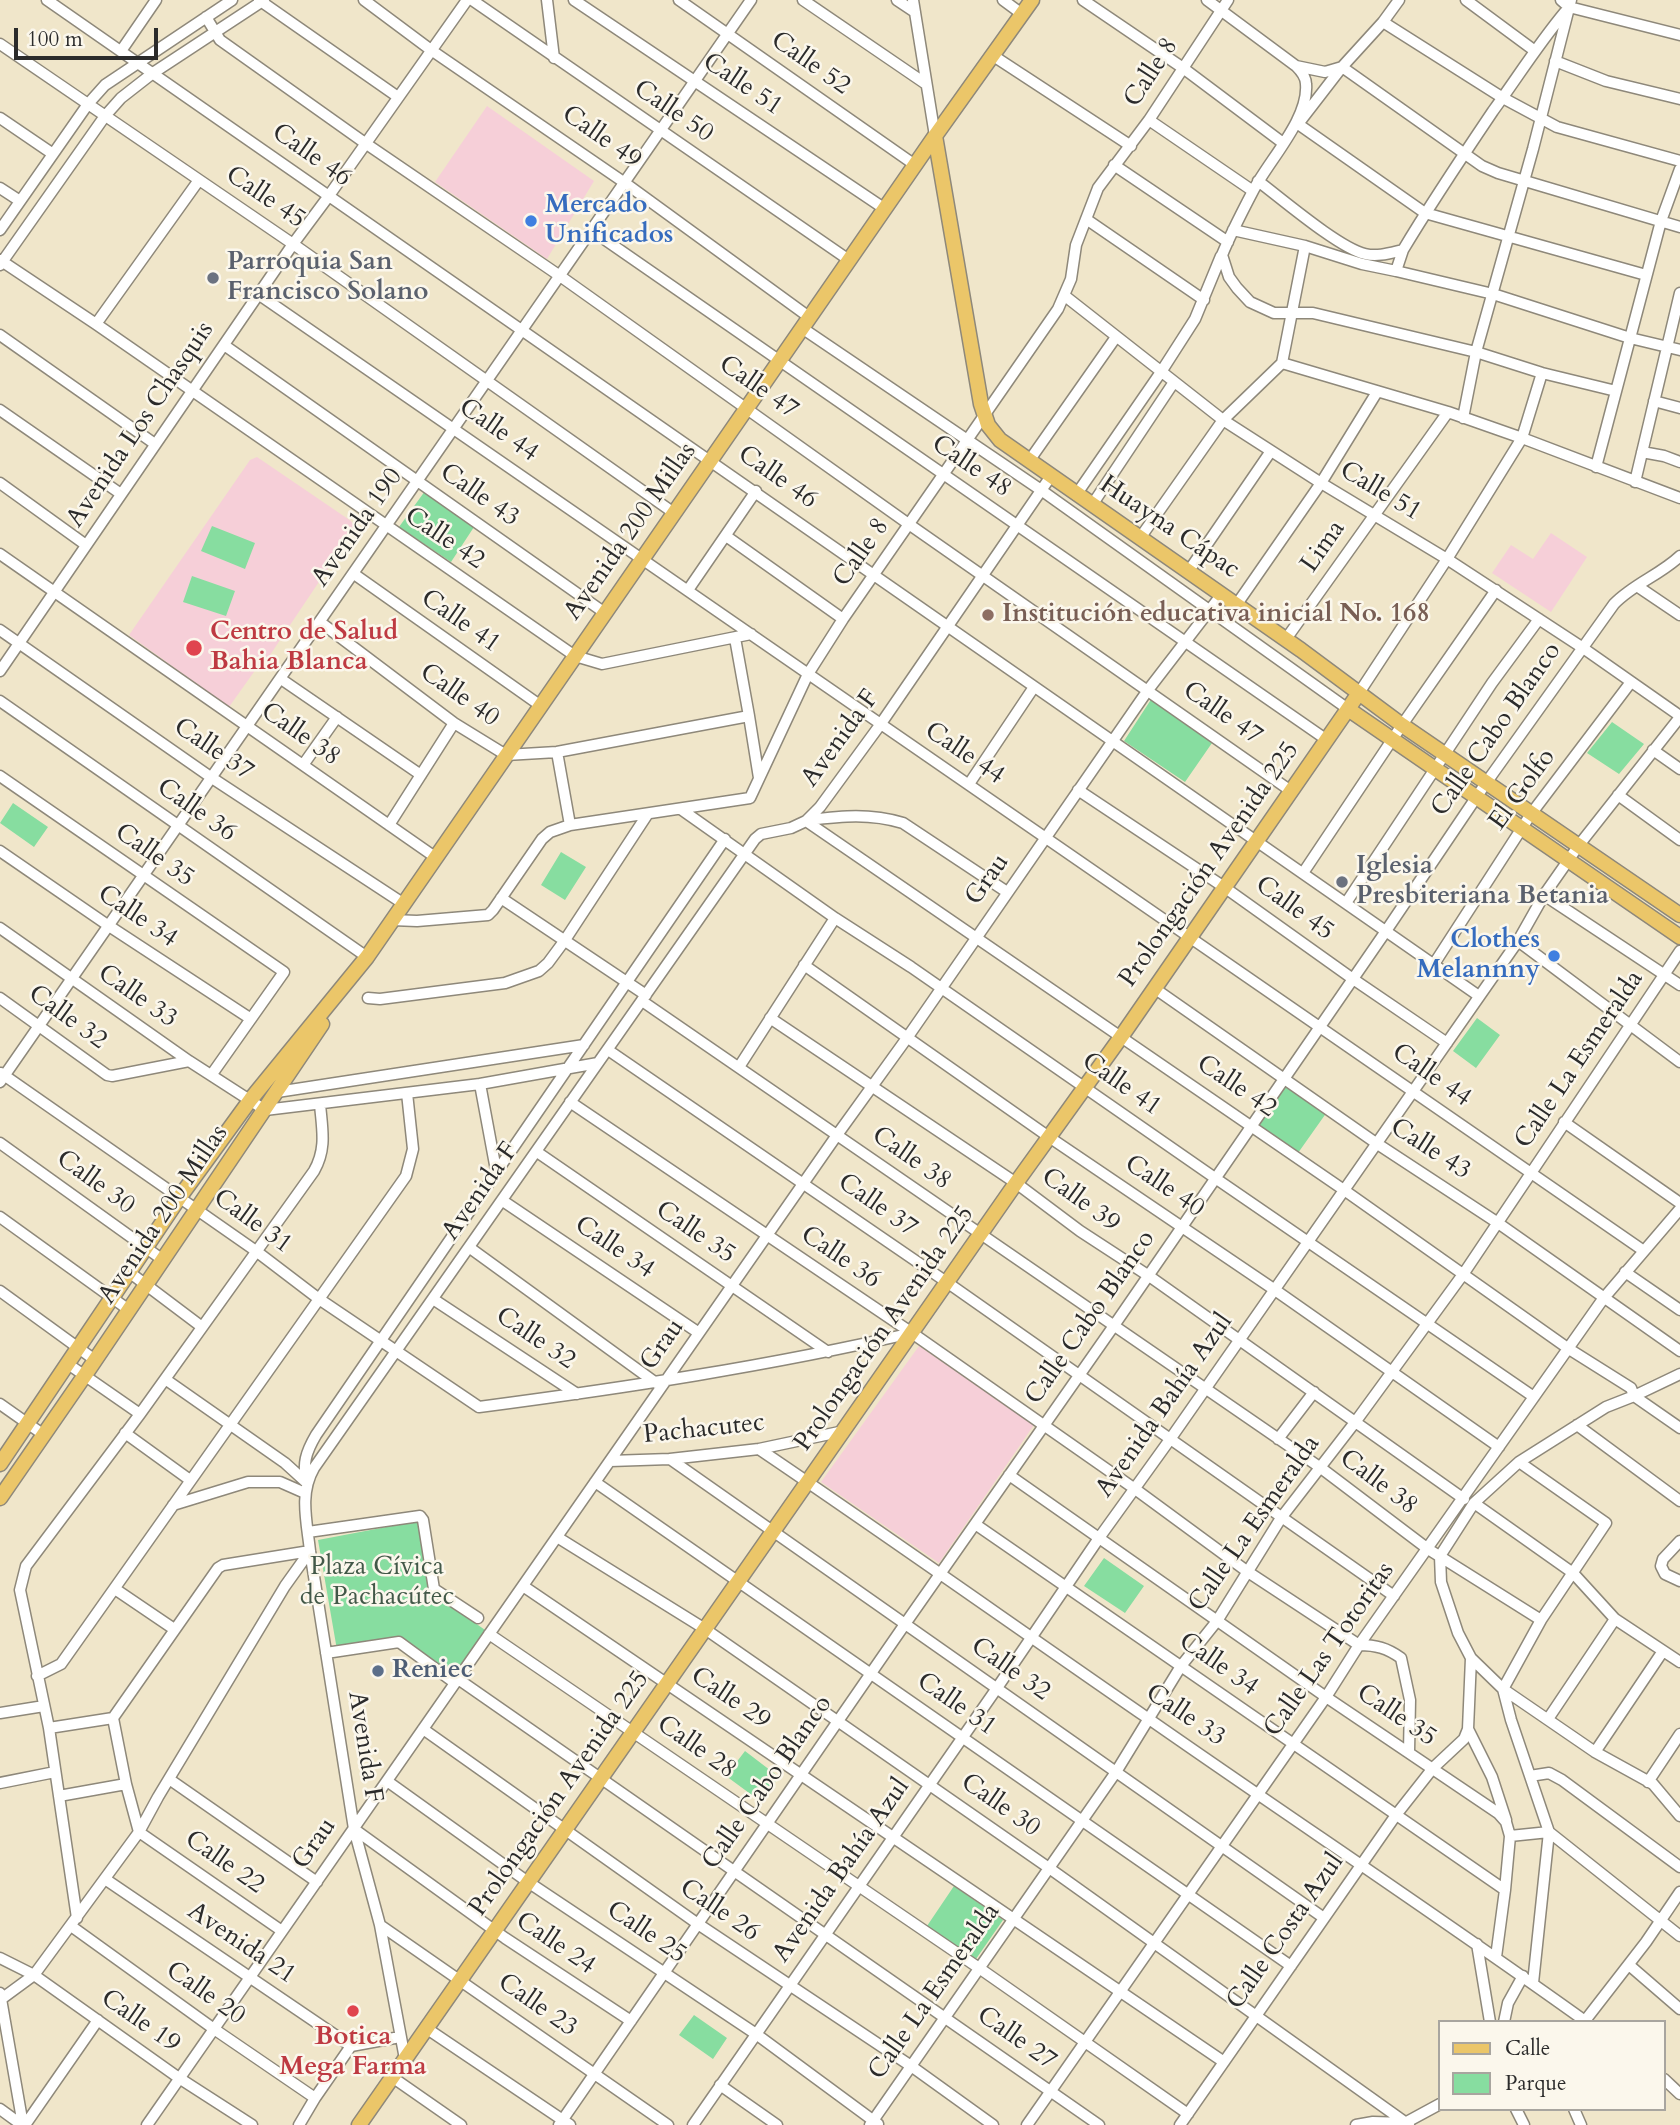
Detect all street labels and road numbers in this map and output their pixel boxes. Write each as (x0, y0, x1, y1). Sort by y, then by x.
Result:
street label: Calle 52 (764, 25, 856, 103)
street label: Calle 8 (1118, 32, 1186, 114)
street label: Calle 51 (696, 47, 788, 123)
street label: Calle 50 (627, 74, 719, 150)
street label: Calle 49 (555, 99, 647, 177)
street label: Calle 46 (265, 117, 357, 195)
street label: Calle 45 (219, 160, 311, 236)
street label: Avenida Los Chasquis (61, 316, 221, 534)
street label: Calle 47 (712, 349, 804, 427)
street label: Calle 44 (452, 392, 544, 470)
street label: Calle 48 (925, 429, 1017, 505)
street label: Avenida 200 Millas (558, 437, 704, 627)
street label: Calle 46 (731, 439, 823, 517)
street label: Calle 51 (1333, 456, 1427, 528)
street label: Calle 43 (433, 457, 525, 535)
street label: Avenida 190 (306, 463, 410, 593)
street label: Huayna Cápac (1093, 470, 1245, 586)
street label: Calle 42 (398, 501, 490, 577)
street label: Calle 8 (827, 513, 897, 593)
street label: Lima (1295, 515, 1353, 579)
street label: Calle 41 (414, 583, 506, 661)
street label: Calle Cabo Blanco (1425, 637, 1569, 823)
street label: Calle 40 (413, 657, 505, 735)
street label: Calle 47 (1176, 675, 1268, 753)
street label: Avenida F (795, 684, 887, 794)
street label: Calle 38 (254, 696, 346, 774)
street label: Calle 37 (167, 712, 259, 788)
street label: Calle 44 (918, 716, 1010, 792)
street label: Prolongación Avenida 225 (1113, 736, 1307, 994)
street label: El Golfo (1483, 743, 1563, 837)
street label: Calle 36 (150, 772, 242, 850)
street label: Calle 35 (108, 817, 200, 895)
street label: Grau (959, 848, 1017, 912)
street label: Calle 45 (1249, 870, 1339, 948)
street label: Calle 34 (91, 879, 183, 955)
street label: Calle 33 (91, 958, 183, 1036)
street label: Calle La Esmeralda (1509, 965, 1651, 1155)
street label: Calle 32 (22, 979, 112, 1057)
street label: Calle 44 (1385, 1037, 1477, 1115)
street label: Calle 41 (1075, 1046, 1167, 1124)
street label: Calle 42 (1190, 1049, 1282, 1125)
street label: Calle 43 (1384, 1112, 1476, 1188)
street label: Avenida 200 Millas (92, 1119, 236, 1311)
street label: Calle 38 (865, 1120, 957, 1198)
street label: Avenida F (436, 1137, 526, 1247)
street label: Calle 30 (50, 1144, 140, 1222)
street label: Calle 40 (1118, 1149, 1210, 1225)
street label: Calle 39 (1035, 1162, 1125, 1240)
street label: Calle 37 (831, 1167, 923, 1245)
street label: Calle 31 (207, 1183, 297, 1261)
street label: Calle 35 (649, 1195, 741, 1271)
street label: Prolongación Avenida 225 (788, 1200, 982, 1458)
street label: Calle 34 (568, 1210, 660, 1286)
street label: Calle 36 (794, 1220, 886, 1296)
street label: Calle Cabo Blanco (1019, 1225, 1163, 1411)
street label: Calle 32 (489, 1301, 581, 1377)
street label: Avenida Bahía Azul (1090, 1308, 1240, 1504)
street label: Grau (634, 1313, 692, 1377)
street label: Pachacutec (642, 1408, 766, 1452)
street label: Calle La Esmeralda (1183, 1430, 1327, 1618)
street label: Calle 38 (1333, 1444, 1423, 1522)
street label: Calle Las Totoritas (1258, 1557, 1402, 1743)
street label: Calle 34 (1172, 1626, 1264, 1704)
street label: Calle 32 (964, 1631, 1056, 1709)
street label: Calle 29 (684, 1661, 776, 1737)
street label: Prolongación Avenida 225 (463, 1665, 657, 1923)
street label: Calle 31 (910, 1666, 1002, 1744)
street label: Calle 33 (1139, 1678, 1231, 1754)
street label: Calle 35 (1350, 1678, 1442, 1754)
street label: Avenida F (340, 1689, 388, 1805)
street label: Calle Cabo Blanco (696, 1690, 840, 1876)
street label: Calle 28 (650, 1709, 742, 1787)
street label: Calle 30 (954, 1767, 1046, 1845)
street label: Avenida Bahía Azul (767, 1773, 917, 1969)
street label: Grau (286, 1812, 344, 1876)
street label: Calle 22 (178, 1824, 270, 1902)
street label: Calle Costa Azul (1221, 1848, 1351, 2016)
street label: Calle 26 (673, 1873, 765, 1949)
street label: Calle 25 (600, 1895, 692, 1971)
street label: Avenida 21 (181, 1896, 301, 1992)
street label: Calle La Esmeralda (863, 1898, 1007, 2086)
street label: Calle 24 (509, 1906, 601, 1982)
street label: Calle 20 (159, 1955, 251, 2033)
street label: Calle 23 (491, 1967, 583, 2045)
street label: Calle 19 (94, 1983, 186, 2061)
street label: Calle 27 (970, 2000, 1062, 2078)

